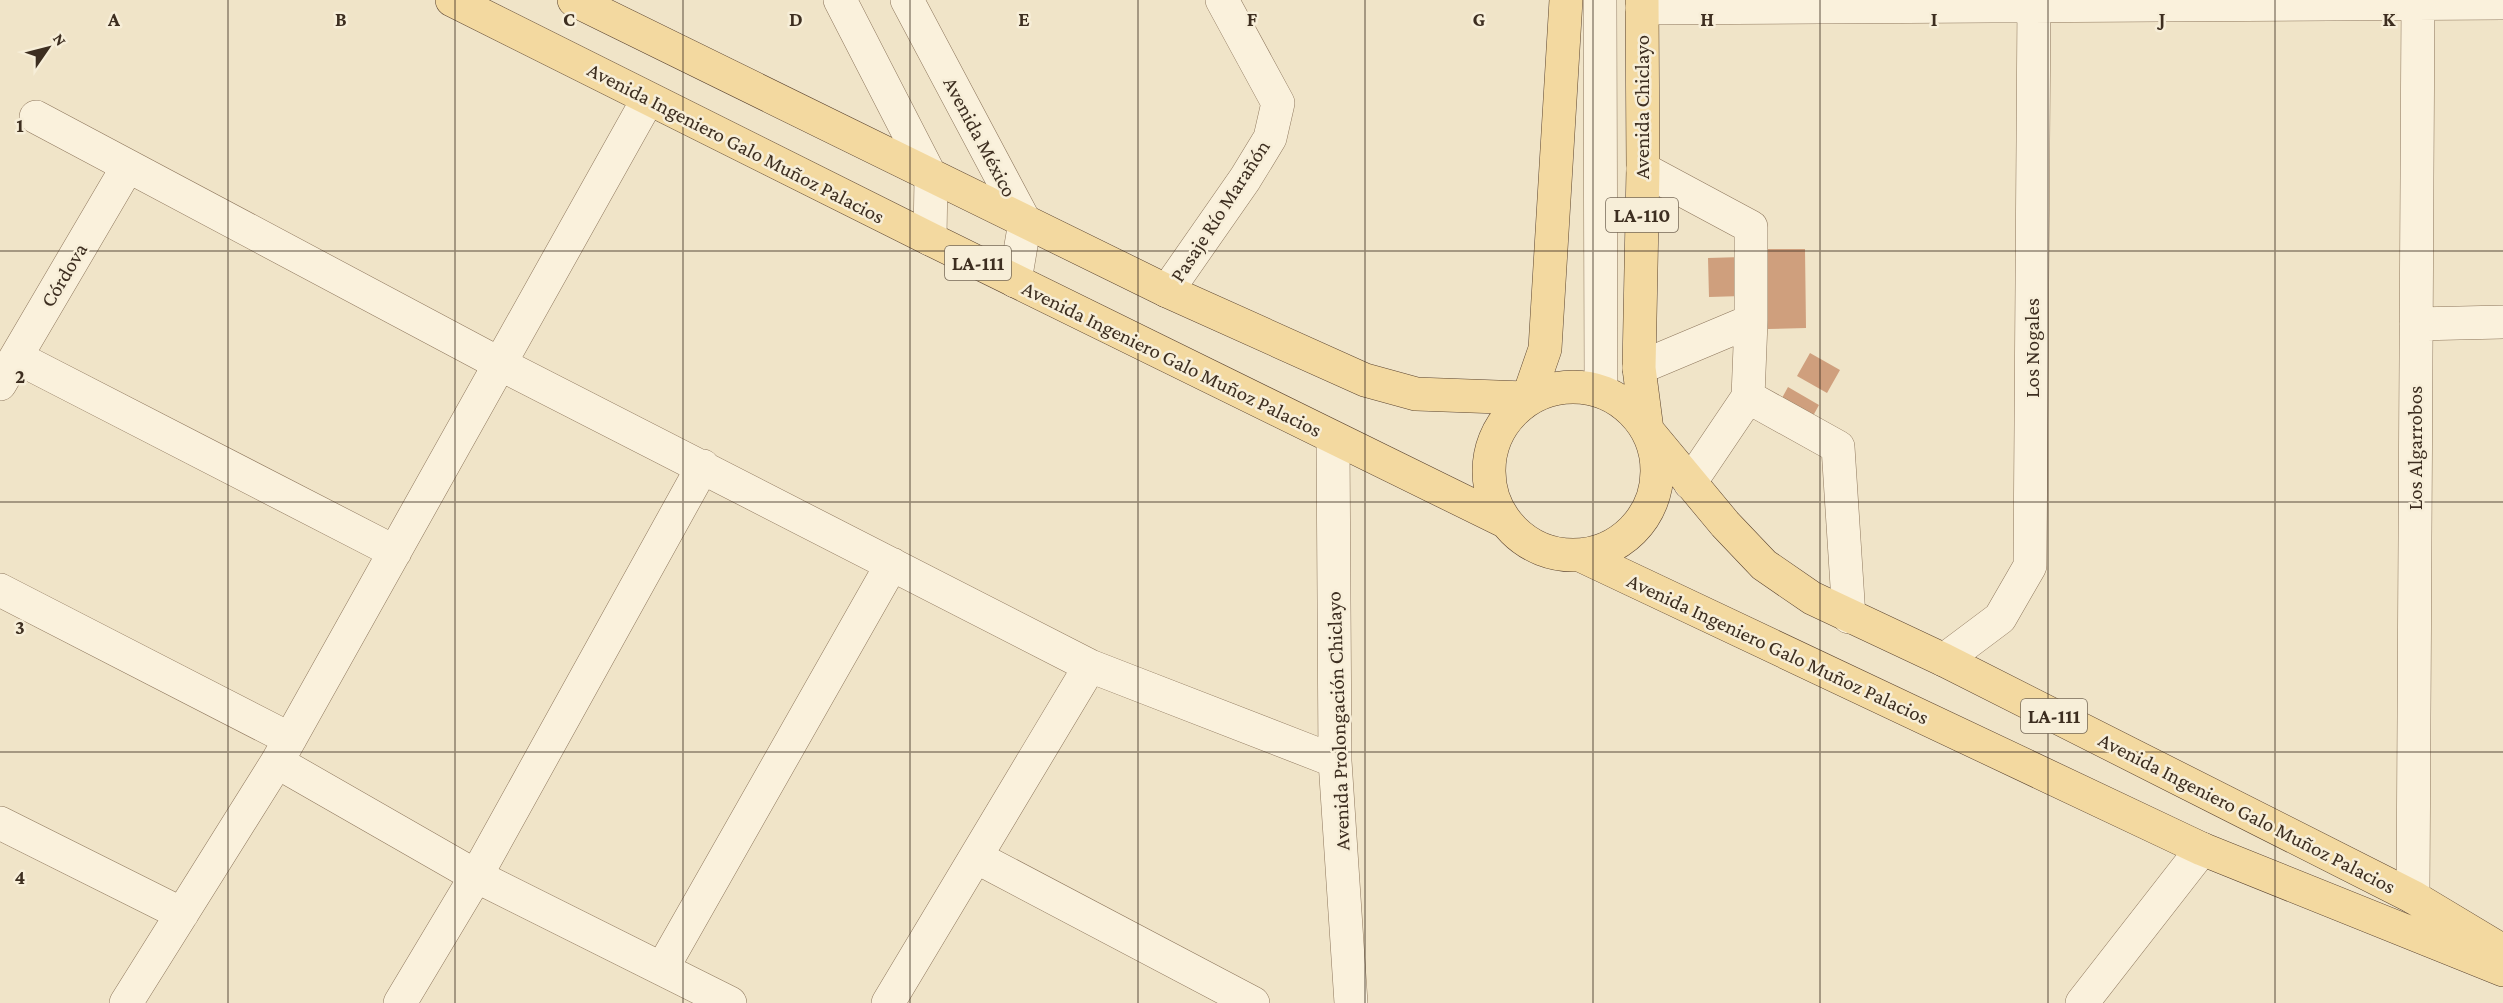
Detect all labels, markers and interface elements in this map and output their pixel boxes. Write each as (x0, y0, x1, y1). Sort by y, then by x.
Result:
text: A (107, 8, 121, 30)
text: B (335, 8, 347, 30)
text: C (563, 8, 575, 30)
text: D (789, 8, 803, 30)
text: E (1018, 8, 1030, 30)
text: F (1247, 8, 1258, 30)
text: G (1473, 8, 1486, 30)
text: H (1700, 8, 1714, 30)
text: I (1931, 8, 1938, 30)
text: J (2157, 8, 2166, 30)
text: K (2383, 8, 2397, 30)
north arrow (18, 18, 78, 78)
text: N (50, 30, 70, 49)
street label: Avenida Chiclayo (1630, 35, 1654, 179)
street label: Avenida Ingeniero Galo Muñoz Palacios (584, 57, 888, 229)
street label: Avenida México (938, 73, 1022, 201)
text: 1 (16, 114, 24, 136)
street label: Pasaje Río Marañón (1165, 135, 1275, 287)
road number: LA-110 (1606, 198, 1678, 232)
street label: Córdova (36, 238, 93, 311)
road number: LA-111 (945, 246, 1011, 280)
street label: Avenida Ingeniero Galo Muñoz Palacios (1018, 276, 1326, 442)
street label: Los Nogales (2020, 298, 2044, 398)
text: 2 (15, 365, 25, 387)
street label: Los Algarrobos (2403, 386, 2427, 510)
street label: Avenida Ingeniero Galo Muñoz Palacios (1623, 568, 1933, 730)
street label: Avenida Prolongación Chiclayo (1321, 591, 1355, 851)
text: 3 (15, 616, 25, 638)
road number: LA-111 (2021, 699, 2087, 733)
street label: Avenida Ingeniero Galo Muñoz Palacios (2095, 727, 2399, 899)
text: 4 (15, 866, 26, 888)

